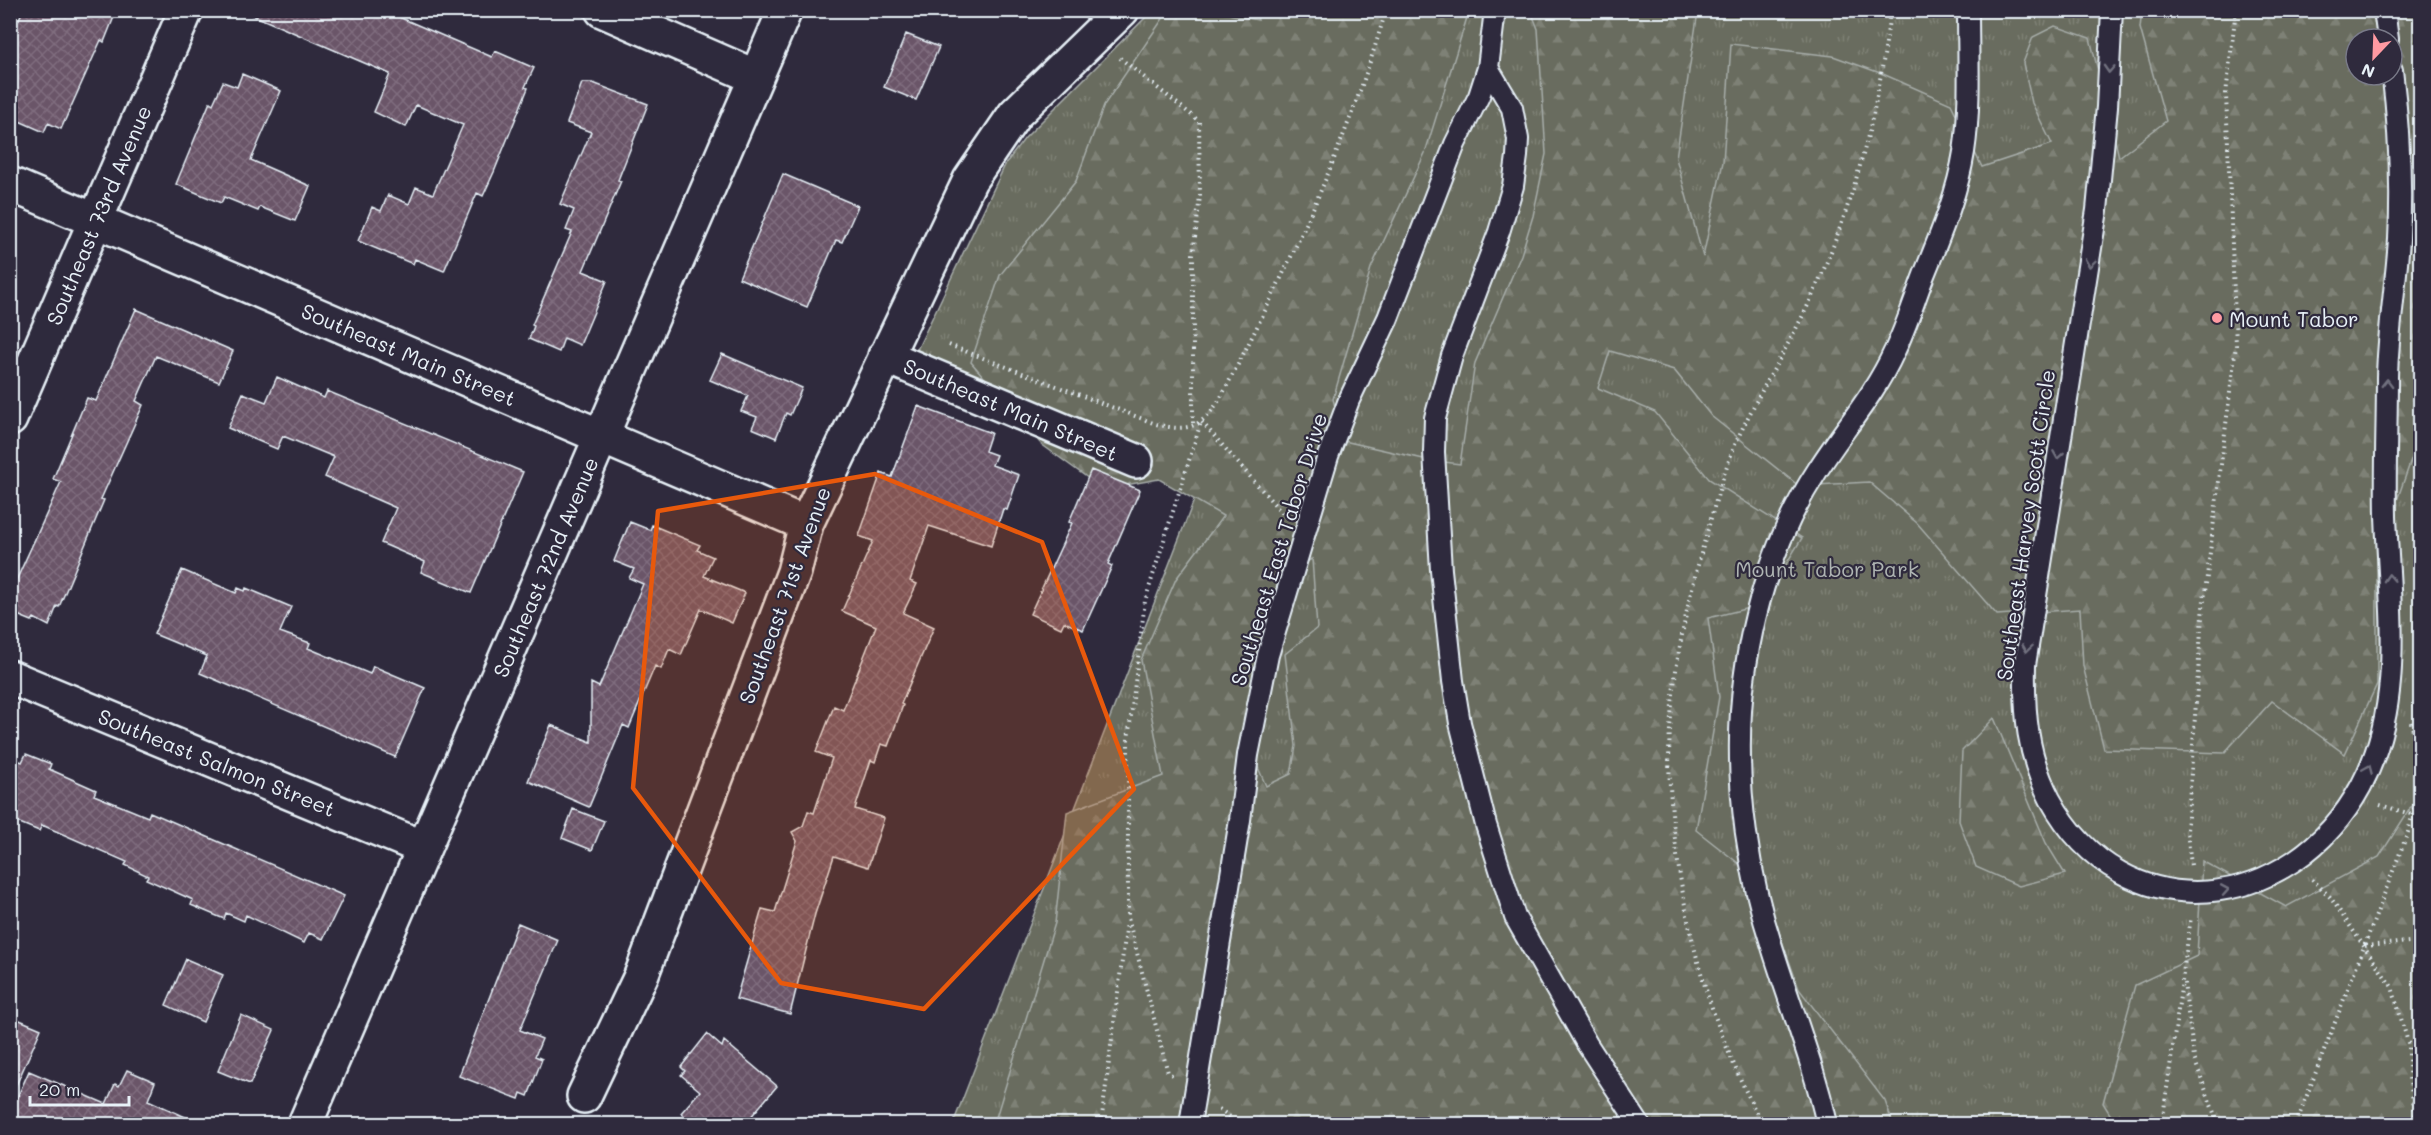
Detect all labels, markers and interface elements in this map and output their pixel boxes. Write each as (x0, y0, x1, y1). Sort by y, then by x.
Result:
north arrow (2344, 27, 2404, 87)
text: N (2358, 59, 2378, 83)
one-way arrow (2103, 64, 2116, 73)
street label: Southeast 73rd Avenue (39, 101, 157, 329)
one-way arrow (2084, 258, 2096, 267)
street label: Southeast Main Street (298, 297, 520, 411)
place label: Mount Tabor (2229, 305, 2358, 332)
marker: Mount Tabor (2210, 311, 2224, 325)
street label: Southeast Main Street (900, 352, 1122, 466)
street label: Southeast Harvey Scott Circle (1990, 368, 2060, 682)
one-way arrow (2381, 378, 2393, 387)
street label: Southeast East Tabor Drive (1224, 409, 1332, 689)
one-way arrow (2052, 450, 2065, 460)
street label: Southeast 72nd Avenue (486, 453, 604, 681)
street label: Southeast 71st Avenue (732, 483, 836, 707)
park label: Mount Tabor Park (1735, 555, 1919, 582)
one-way arrow (2383, 573, 2396, 582)
one-way arrow (2022, 643, 2034, 652)
street label: Southeast Salmon Street (94, 702, 340, 822)
one-way arrow (2361, 765, 2373, 776)
one-way arrow (2220, 884, 2230, 896)
scale bar (30, 1069, 129, 1107)
text: 20 m (39, 1077, 80, 1101)

